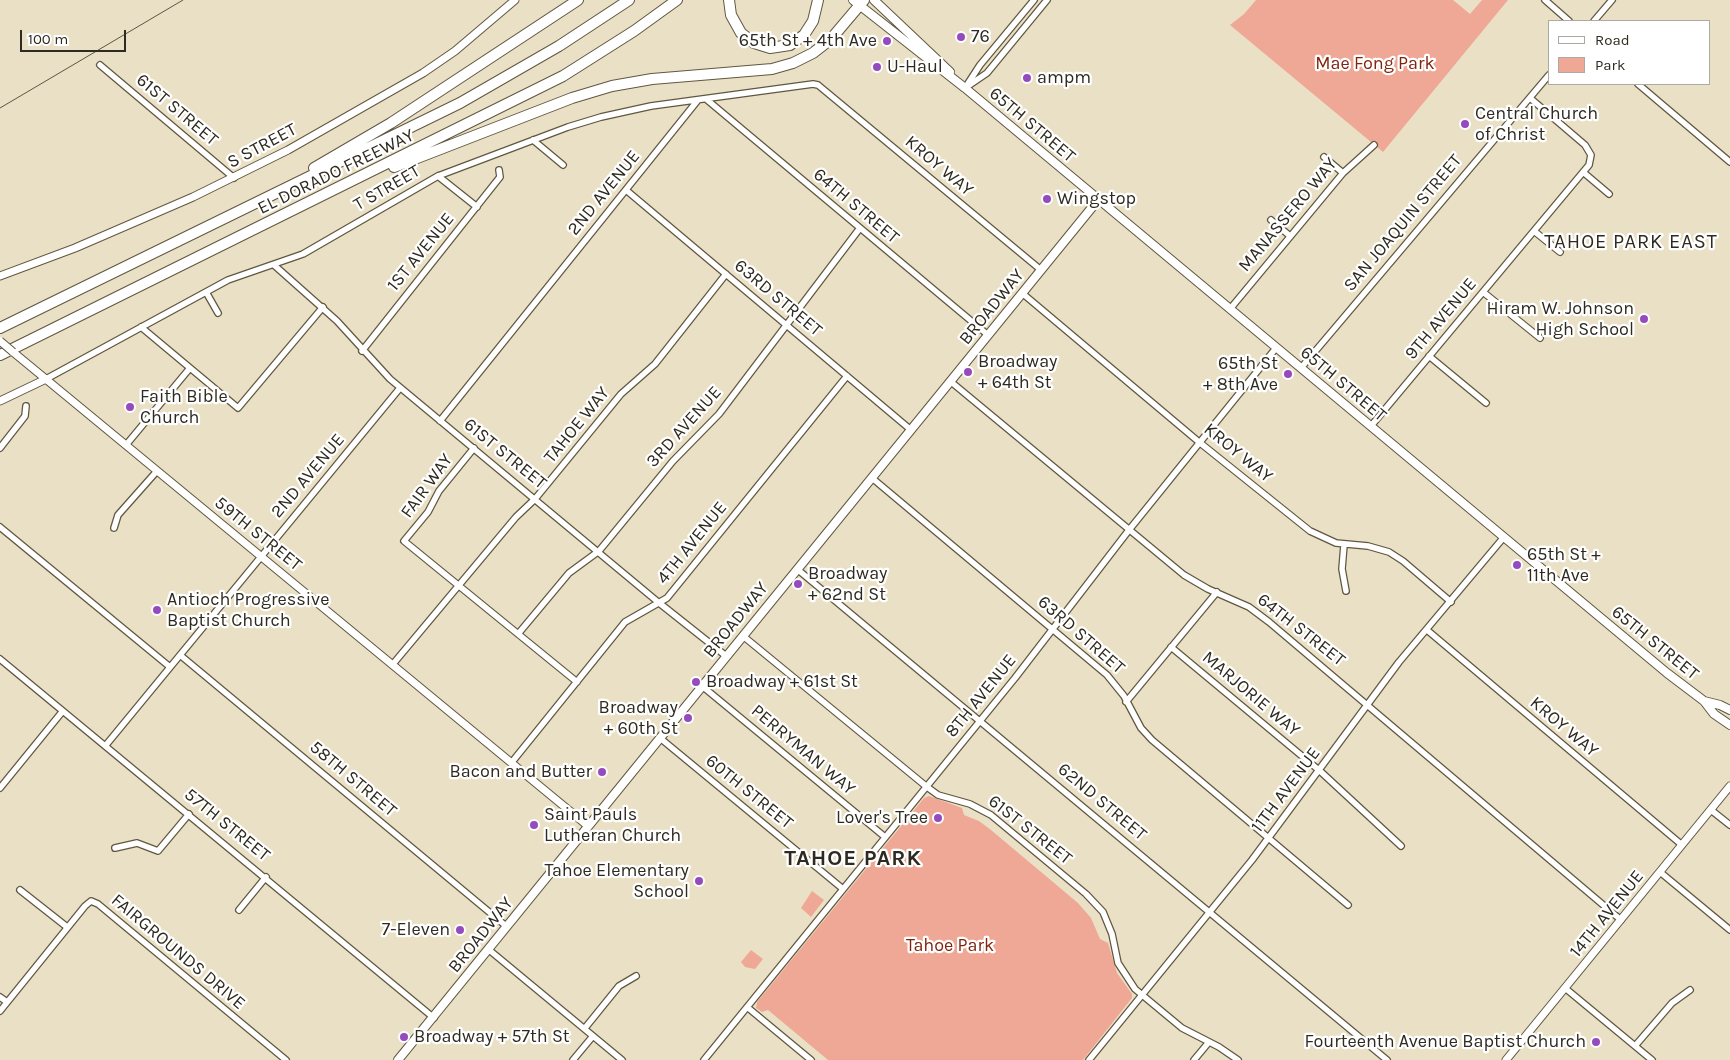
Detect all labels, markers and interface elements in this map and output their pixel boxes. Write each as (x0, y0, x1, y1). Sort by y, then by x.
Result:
scale bar (22, 20, 129, 52)
legend (1548, 20, 1710, 85)
place label: 76 (971, 26, 990, 48)
text: 100 m (28, 30, 68, 48)
place label: 65th St + 4th Ave (739, 30, 877, 52)
marker: 76 (955, 31, 967, 43)
text: Road (1595, 31, 1630, 49)
marker: 65th St + 4th Ave (881, 35, 893, 47)
park label: Mae Fong Park (1315, 53, 1435, 75)
place label: U-Haul (887, 56, 943, 78)
text: Park (1595, 56, 1625, 74)
marker: U-Haul (871, 61, 883, 73)
place label: ampm (1037, 67, 1091, 89)
street label: 61ST STREET (132, 69, 222, 151)
marker: ampm (1021, 72, 1033, 84)
street label: 65TH STREET (984, 83, 1080, 167)
place label: Central Church of Christ (1475, 103, 1598, 146)
marker: Central Church of Christ (1459, 118, 1471, 130)
street label: S STREET (224, 119, 300, 173)
street label: EL DORADO FREEWAY (254, 125, 418, 219)
street label: KROY WAY (900, 131, 978, 201)
street label: 2ND AVENUE (563, 146, 645, 240)
street label: SAN JOAQUIN STREET (1339, 150, 1467, 296)
street label: MANASSERO WAY (1234, 154, 1342, 276)
street label: T STREET (350, 160, 424, 216)
street label: 64TH STREET (809, 164, 903, 248)
place label: Wingstop (1057, 188, 1136, 210)
marker: Wingstop (1041, 193, 1053, 205)
street label: 1ST AVENUE (383, 209, 459, 295)
district label: TAHOE PARK EAST (1542, 230, 1720, 254)
street label: 63RD STREET (730, 255, 826, 341)
street label: BROADWAY (955, 265, 1029, 349)
street label: 9TH AVENUE (1401, 274, 1481, 364)
place label: Hiram W. Johnson High School (1487, 298, 1634, 340)
marker: Hiram W. Johnson High School (1638, 313, 1650, 325)
street label: 65TH STREET (1295, 342, 1391, 426)
place label: Broadway + 64th St (978, 351, 1057, 394)
place label: 65th St + 8th Ave (1203, 353, 1278, 396)
marker: Broadway + 64th St (962, 366, 974, 378)
marker: 65th St + 8th Ave (1282, 368, 1294, 380)
street label: TAHOE WAY (540, 382, 614, 468)
street label: 3RD AVENUE (642, 382, 726, 472)
place label: Faith Bible Church (140, 386, 228, 428)
marker: Faith Bible Church (124, 401, 136, 413)
street label: 61ST STREET (459, 414, 551, 494)
street label: KROY WAY (1199, 419, 1277, 487)
street label: 2ND AVENUE (267, 430, 349, 522)
street label: FAIR WAY (396, 450, 458, 522)
street label: 59TH STREET (210, 492, 306, 576)
street label: 4TH AVENUE (652, 497, 732, 589)
place label: 65th St + 11th Ave (1527, 544, 1601, 586)
marker: 65th St + 11th Ave (1511, 559, 1523, 571)
place label: Broadway + 62nd St (808, 563, 887, 606)
street label: BROADWAY (699, 578, 773, 662)
marker: Broadway + 62nd St (792, 578, 804, 590)
place label: Antioch Progressive Baptist Church (167, 589, 329, 632)
street label: 64TH STREET (1253, 589, 1349, 671)
street label: 63RD STREET (1033, 591, 1129, 679)
street label: 65TH STREET (1607, 601, 1703, 685)
marker: Antioch Progressive Baptist Church (151, 604, 163, 616)
street label: MARJORIE WAY (1198, 647, 1304, 741)
street label: 8TH AVENUE (941, 650, 1021, 742)
place label: Broadway + 61st St (706, 671, 858, 693)
marker: Broadway + 61st St (690, 676, 702, 688)
street label: KROY WAY (1525, 692, 1603, 762)
place label: Broadway + 60th St (599, 697, 678, 740)
street label: PERRYMAN WAY (746, 700, 860, 800)
marker: Broadway + 60th St (682, 712, 694, 724)
street label: 58TH STREET (305, 736, 401, 822)
street label: 11TH AVENUE (1247, 743, 1325, 837)
street label: 60TH STREET (701, 750, 797, 834)
street label: 62ND STREET (1053, 759, 1151, 845)
place label: Bacon and Butter (450, 761, 592, 783)
marker: Bacon and Butter (596, 766, 608, 778)
street label: 57TH STREET (180, 784, 274, 866)
street label: 61ST STREET (984, 791, 1076, 869)
place label: Saint Pauls Lutheran Church (544, 804, 681, 846)
place label: Lover's Tree (836, 807, 928, 829)
marker: Lover's Tree (932, 812, 944, 824)
marker: Saint Pauls Lutheran Church (528, 819, 540, 831)
district label: TAHOE PARK (783, 846, 923, 872)
place label: Tahoe Elementary School (545, 860, 689, 902)
street label: 14TH AVENUE (1565, 866, 1649, 962)
marker: Tahoe Elementary School (693, 875, 705, 887)
street label: FAIRGROUNDS DRIVE (107, 890, 249, 1014)
street label: BROADWAY (444, 893, 518, 977)
place label: 7-Eleven (382, 919, 450, 941)
marker: 7-Eleven (454, 924, 466, 936)
park label: Tahoe Park (906, 935, 994, 957)
place label: Broadway + 57th St (414, 1026, 570, 1048)
marker: Broadway + 57th St (398, 1031, 410, 1043)
place label: Fourteenth Avenue Baptist Church (1305, 1031, 1586, 1053)
marker: Fourteenth Avenue Baptist Church (1590, 1036, 1602, 1048)

